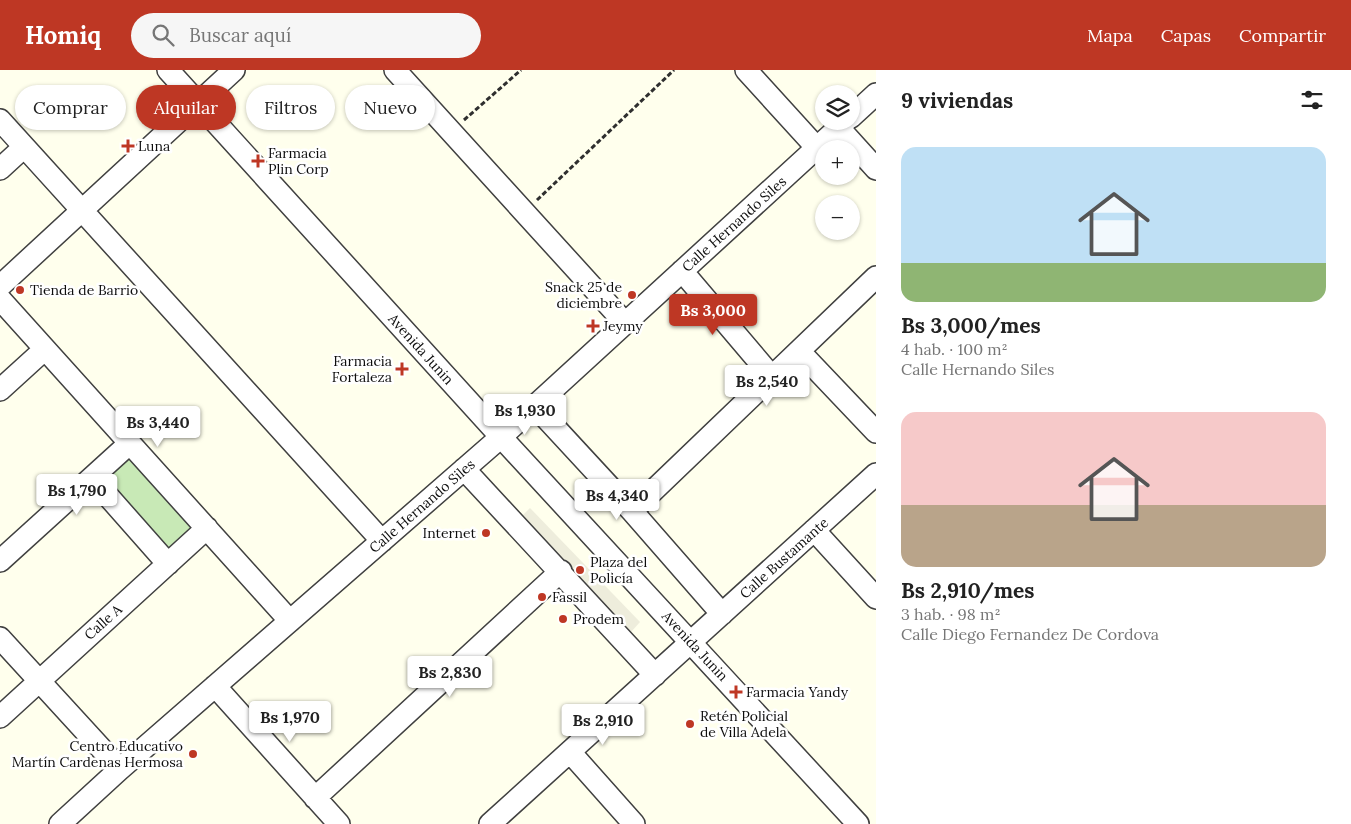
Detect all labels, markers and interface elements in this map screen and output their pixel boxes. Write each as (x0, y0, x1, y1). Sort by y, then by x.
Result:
search box (131, 13, 481, 58)
text: Homiq (25, 20, 101, 51)
icon: search (149, 21, 177, 49)
text: Buscar aquí (189, 23, 291, 47)
text: Mapa (1087, 24, 1133, 47)
text: Capas (1161, 24, 1211, 47)
text: Compartir (1239, 24, 1326, 47)
chip: Comprar (15, 85, 126, 130)
chip: Alquilar (136, 85, 236, 130)
chip: Filtros (246, 85, 335, 130)
chip: Nuevo (345, 85, 435, 130)
map controls (815, 85, 860, 240)
button: layers (815, 85, 860, 130)
icon: filters (1298, 86, 1326, 114)
text: 9 viviendas (901, 87, 1013, 114)
place label: Luna (138, 137, 170, 155)
marker: Luna (122, 140, 134, 152)
button: + (815, 140, 860, 185)
place label: Farmacia Plin Corp (268, 144, 329, 178)
marker: Farmacia Plin Corp (252, 155, 264, 167)
street label: Calle Hernando Siles (678, 172, 790, 276)
icon: home (1069, 179, 1159, 269)
button: − (815, 195, 860, 240)
place label: Snack 25 de diciembre (545, 278, 622, 312)
place label: Tienda de Barrio (30, 281, 138, 299)
marker: Tienda de Barrio (14, 284, 26, 296)
marker: Snack 25 de diciembre (626, 289, 638, 301)
pin: Bs 3,000 (661, 294, 765, 336)
text: Bs 3,000 (680, 300, 746, 320)
street label: Avenida Junin (384, 309, 458, 389)
text: Bs 3,000/mes (901, 312, 1041, 339)
place label: Jeymy (602, 317, 643, 335)
marker: Jeymy (587, 320, 599, 332)
text: 4 hab. · 100 m² (901, 339, 1008, 359)
place label: Farmacia Fortaleza (332, 352, 392, 386)
text: Calle Hernando Siles (901, 359, 1054, 379)
marker: Farmacia Fortaleza (396, 363, 408, 375)
pin: Bs 2,540 (715, 364, 819, 407)
text: Bs 2,540 (736, 371, 798, 391)
pin: Bs 1,930 (473, 394, 577, 436)
text: Bs 1,930 (494, 400, 556, 420)
pin: Bs 3,440 (106, 406, 210, 448)
text: Bs 3,440 (126, 412, 190, 432)
icon: home (1069, 444, 1159, 534)
street label: Calle Hernando Siles (365, 455, 479, 557)
pin: Bs 1,790 (25, 474, 129, 516)
pin: Bs 4,340 (565, 478, 669, 521)
text: Bs 1,790 (47, 480, 107, 500)
text: Bs 4,340 (585, 485, 649, 505)
street label: Calle Bustamante (736, 513, 832, 603)
place label: Internet (423, 524, 477, 542)
marker: Internet (480, 527, 492, 539)
place label: Plaza del Policía (590, 553, 647, 587)
marker: Plaza del Policía (574, 564, 586, 576)
text: Bs 2,910/mes (901, 577, 1034, 604)
place label: Fassil (552, 588, 587, 606)
marker: Fassil (536, 591, 548, 603)
street label: Calle A (80, 600, 126, 644)
text: 3 hab. · 98 m² (901, 604, 1001, 624)
street label: Avenida Junin (657, 606, 732, 685)
place label: Prodem (573, 610, 625, 628)
marker: Prodem (557, 613, 569, 625)
text: Calle Diego Fernandez De Cordova (901, 624, 1159, 644)
pin: Bs 2,830 (398, 656, 502, 698)
text: Bs 2,830 (418, 662, 482, 682)
place label: Farmacia Yandy (746, 683, 849, 701)
marker: Farmacia Yandy (730, 686, 742, 698)
pin: Bs 1,970 (238, 700, 342, 743)
pin: Bs 2,910 (551, 704, 655, 746)
text: Bs 1,970 (260, 707, 320, 727)
place label: Retén Policial de Villa Adela (700, 707, 788, 741)
text: Bs 2,910 (573, 710, 633, 730)
marker: Retén Policial de Villa Adela (684, 718, 696, 730)
place label: Centro Educativo Martín Cardenas Hermosa (12, 737, 183, 771)
marker: Centro Educativo Martín Cardenas Hermosa (187, 748, 199, 760)

